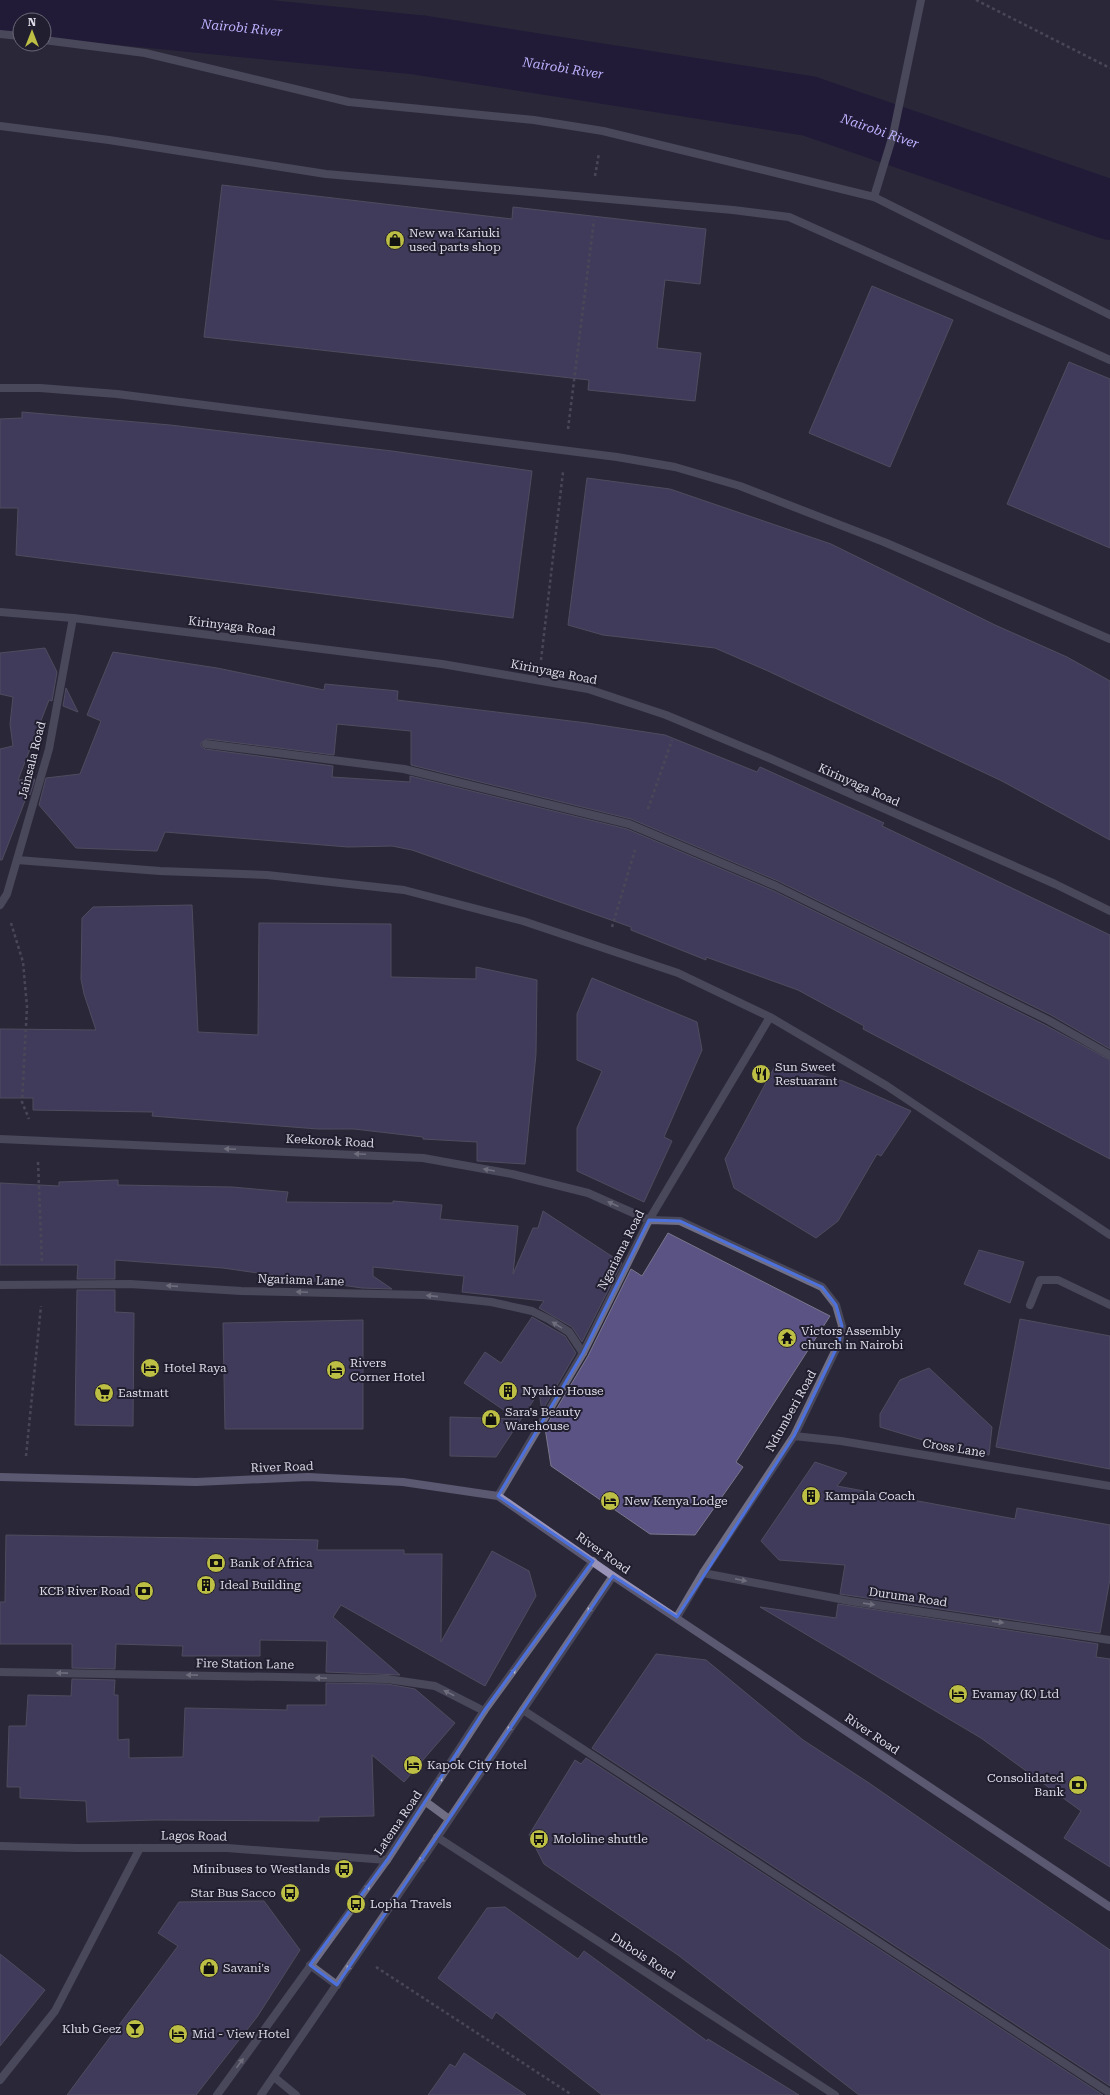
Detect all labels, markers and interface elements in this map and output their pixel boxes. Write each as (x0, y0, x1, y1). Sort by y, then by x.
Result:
north arrow (12, 12, 52, 52)
text: N (28, 16, 37, 29)
water label: Nairobi River (199, 16, 284, 39)
water label: Nairobi River (521, 54, 605, 81)
water label: Nairobi River (838, 110, 922, 151)
place label: New wa Kariuki used parts shop (409, 226, 501, 254)
shop icon: New wa Kariuki used parts shop (384, 229, 406, 251)
street label: Kirinyaga Road (187, 614, 277, 638)
street label: Kirinyaga Road (509, 657, 599, 687)
street label: Jainsala Road (16, 719, 48, 800)
street label: Kirinyaga Road (816, 761, 902, 809)
place label: Sun Sweet Restuarant (775, 1060, 838, 1088)
restaurant icon: Sun Sweet Restuarant (750, 1063, 772, 1085)
street label: Keekorok Road (285, 1132, 375, 1150)
one-way arrow (224, 1145, 236, 1152)
one-way arrow (354, 1151, 366, 1158)
one-way arrow (482, 1166, 495, 1172)
one-way arrow (607, 1201, 619, 1207)
street label: Ngariama Road (595, 1207, 647, 1292)
street label: Ngariama Lane (257, 1271, 345, 1289)
one-way arrow (166, 1283, 178, 1290)
one-way arrow (296, 1289, 308, 1296)
one-way arrow (426, 1293, 438, 1299)
one-way arrow (551, 1321, 563, 1328)
place label: Victors Assembly church in Nairobi (801, 1324, 903, 1352)
temple icon: Victors Assembly church in Nairobi (776, 1327, 798, 1349)
place label: Rivers Corner Hotel (350, 1356, 425, 1384)
hotel icon: Hotel Raya (139, 1357, 161, 1379)
hotel icon: Rivers Corner Hotel (325, 1359, 347, 1381)
place label: Hotel Raya (164, 1361, 227, 1375)
street label: Ndumberi Road (763, 1368, 819, 1454)
building icon: Nyakio House (497, 1380, 519, 1402)
supermarket icon: Eastmatt (93, 1382, 115, 1404)
place label: Nyakio House (522, 1384, 604, 1398)
place label: Eastmatt (118, 1386, 169, 1400)
place label: Sara's Beauty Warehouse (505, 1405, 582, 1433)
shop icon: Sara's Beauty Warehouse (480, 1408, 502, 1430)
street label: Cross Lane (921, 1436, 987, 1460)
street label: River Road (250, 1459, 314, 1475)
building icon: Kampala Coach (800, 1485, 822, 1507)
place label: Kampala Coach (825, 1489, 915, 1503)
hotel icon: New Kenya Lodge (599, 1490, 621, 1512)
place label: New Kenya Lodge (624, 1494, 728, 1508)
street label: River Road (573, 1529, 633, 1577)
bank icon: Bank of Africa (205, 1552, 227, 1574)
place label: Bank of Africa (230, 1556, 313, 1570)
building icon: Ideal Building (195, 1574, 217, 1596)
place label: Ideal Building (220, 1578, 301, 1592)
one-way arrow (735, 1578, 747, 1584)
bank icon: KCB River Road (133, 1580, 155, 1602)
place label: KCB River Road (39, 1584, 130, 1598)
street label: Duruma Road (868, 1585, 948, 1609)
one-way arrow (863, 1601, 875, 1607)
one-way arrow (587, 1603, 595, 1613)
one-way arrow (992, 1619, 1004, 1625)
street label: Fire Station Lane (196, 1656, 295, 1672)
one-way arrow (507, 1668, 515, 1678)
one-way arrow (55, 1670, 68, 1676)
one-way arrow (185, 1672, 198, 1678)
one-way arrow (314, 1675, 327, 1681)
hotel icon: Evamay (K) Ltd (947, 1683, 969, 1705)
place label: Evamay (K) Ltd (972, 1687, 1060, 1701)
one-way arrow (444, 1690, 455, 1696)
street label: River Road (842, 1711, 902, 1758)
one-way arrow (507, 1722, 515, 1733)
hotel icon: Kapok City Hotel (402, 1754, 424, 1776)
place label: Kapok City Hotel (427, 1758, 527, 1772)
place label: Consolidated Bank (987, 1771, 1064, 1799)
bank icon: Consolidated Bank (1067, 1774, 1089, 1796)
one-way arrow (436, 1775, 443, 1787)
street label: Latema Road (371, 1788, 425, 1858)
street label: Lagos Road (161, 1828, 227, 1844)
bus stop icon: Mololine shuttle (528, 1828, 550, 1850)
place label: Mololine shuttle (553, 1832, 648, 1846)
one-way arrow (419, 1853, 427, 1864)
bus stop icon: Minibuses to Westlands (333, 1858, 355, 1880)
place label: Minibuses to Westlands (192, 1862, 330, 1876)
bus stop icon: Star Bus Sacco (279, 1882, 301, 1904)
one-way arrow (362, 1883, 371, 1894)
place label: Star Bus Sacco (191, 1886, 276, 1900)
bus stop icon: Lopha Travels (345, 1893, 367, 1915)
place label: Lopha Travels (370, 1897, 452, 1911)
street label: Dubois Road (608, 1930, 678, 1982)
shop icon: Savani's (198, 1957, 220, 1979)
one-way arrow (346, 1960, 353, 1972)
place label: Savani's (223, 1961, 270, 1975)
bar icon: Klub Geez (124, 2018, 146, 2040)
place label: Klub Geez (62, 2022, 121, 2036)
hotel icon: Mid - View Hotel (167, 2023, 189, 2045)
place label: Mid - View Hotel (192, 2027, 290, 2041)
one-way arrow (236, 2058, 244, 2069)

